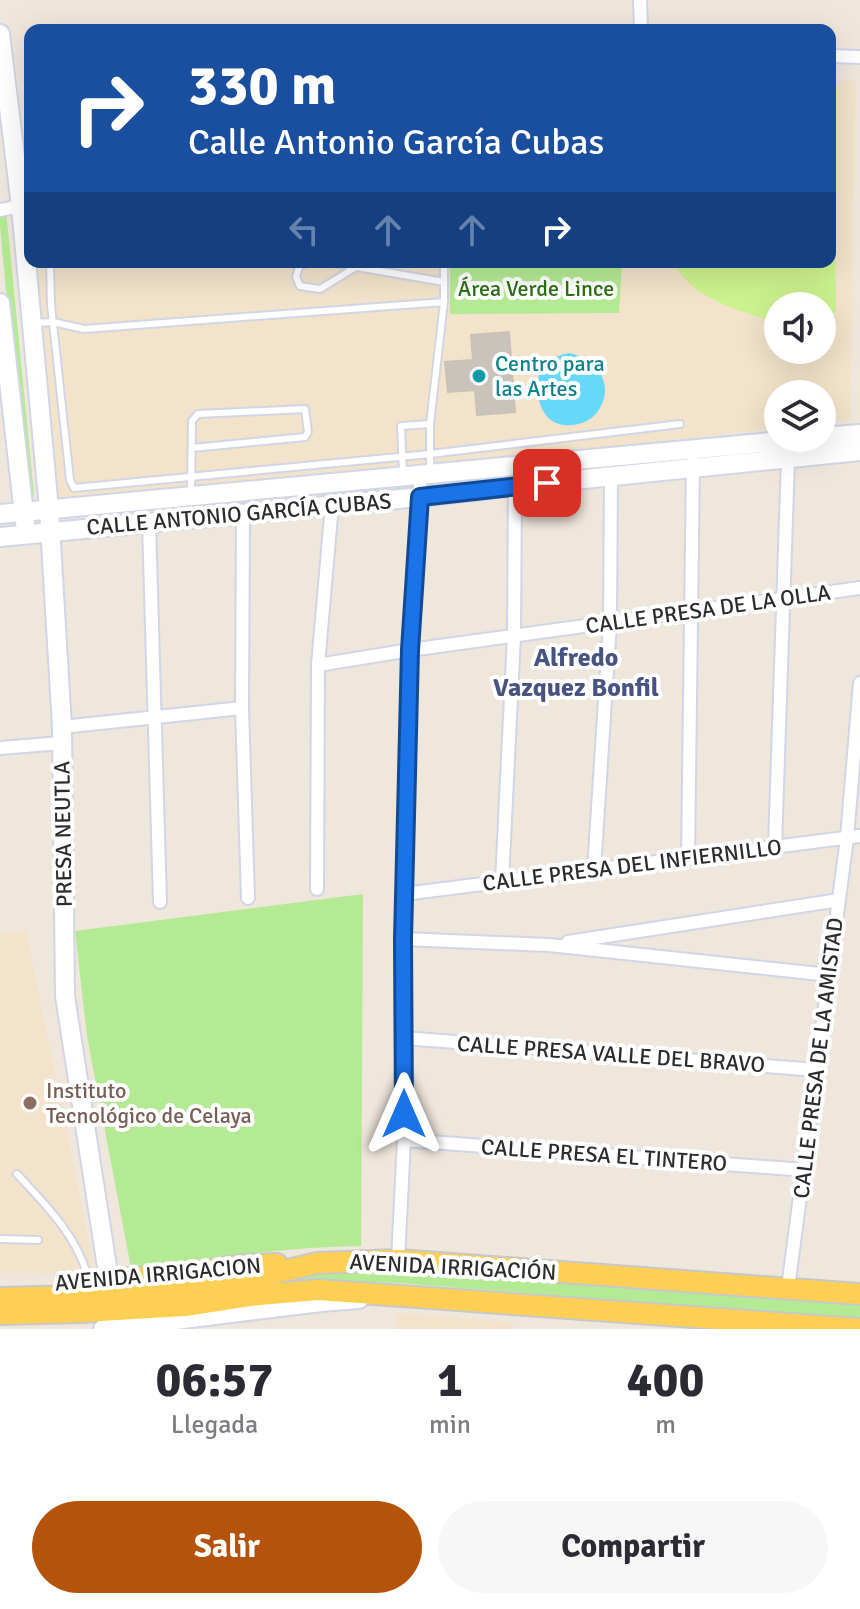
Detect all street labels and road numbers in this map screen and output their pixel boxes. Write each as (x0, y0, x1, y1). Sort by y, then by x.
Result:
street label: CALLE ANTONIO GARCÍA CUBAS (85, 487, 393, 541)
street label: CALLE PRESA DE LA OLLA (584, 578, 833, 640)
street label: PRESA NEUTLA (48, 760, 78, 907)
street label: CALLE PRESA DEL INFIERNILLO (481, 833, 783, 897)
street label: CALLE PRESA DE LA AMISTAD (787, 916, 849, 1200)
street label: CALLE PRESA VALLE DEL BRAVO (456, 1030, 766, 1078)
street label: CALLE PRESA EL TINTERO (480, 1133, 728, 1177)
street label: AVENIDA IRRIGACIÓN (349, 1248, 557, 1286)
street label: AVENIDA IRRIGACION (54, 1252, 262, 1296)

